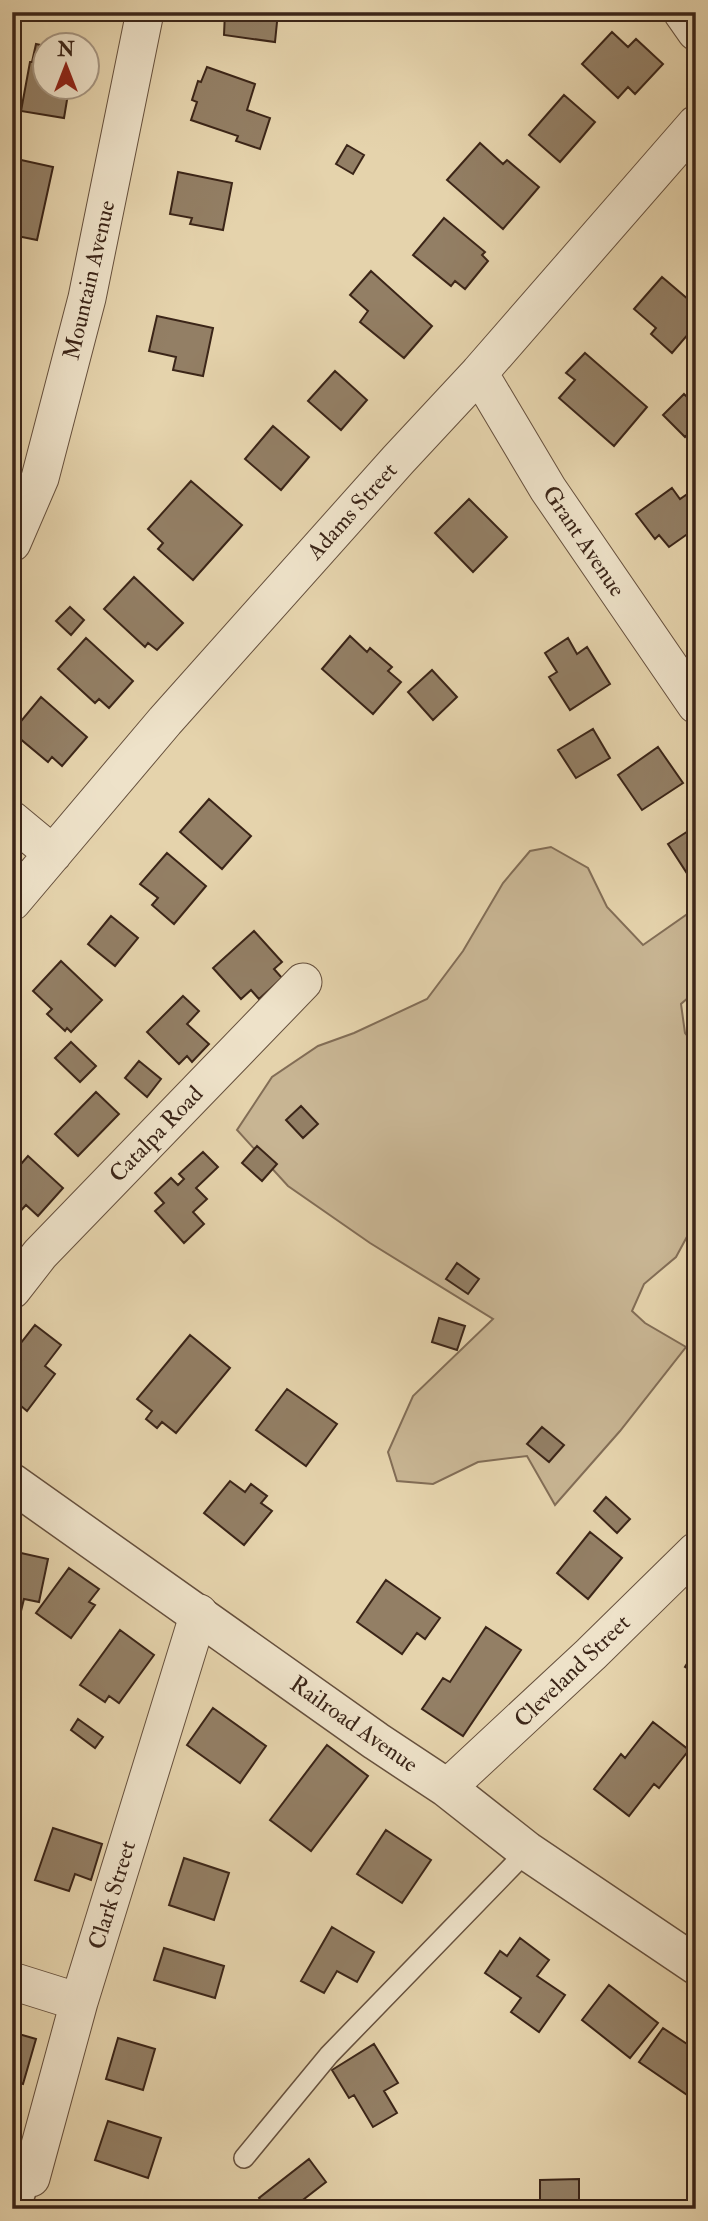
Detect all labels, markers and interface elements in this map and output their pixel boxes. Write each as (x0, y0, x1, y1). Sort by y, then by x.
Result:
north arrow (32, 32, 102, 102)
text: N (56, 38, 75, 62)
street label: Mountain Avenue (57, 197, 122, 363)
street label: Adams Street (300, 456, 403, 567)
street label: Grant Avenue (536, 480, 632, 602)
street label: Catalpa Road (103, 1080, 210, 1189)
street label: Cleveland Street (508, 1608, 636, 1734)
street label: Railroad Avenue (284, 1669, 424, 1779)
street label: Clark Street (82, 1837, 142, 1953)

